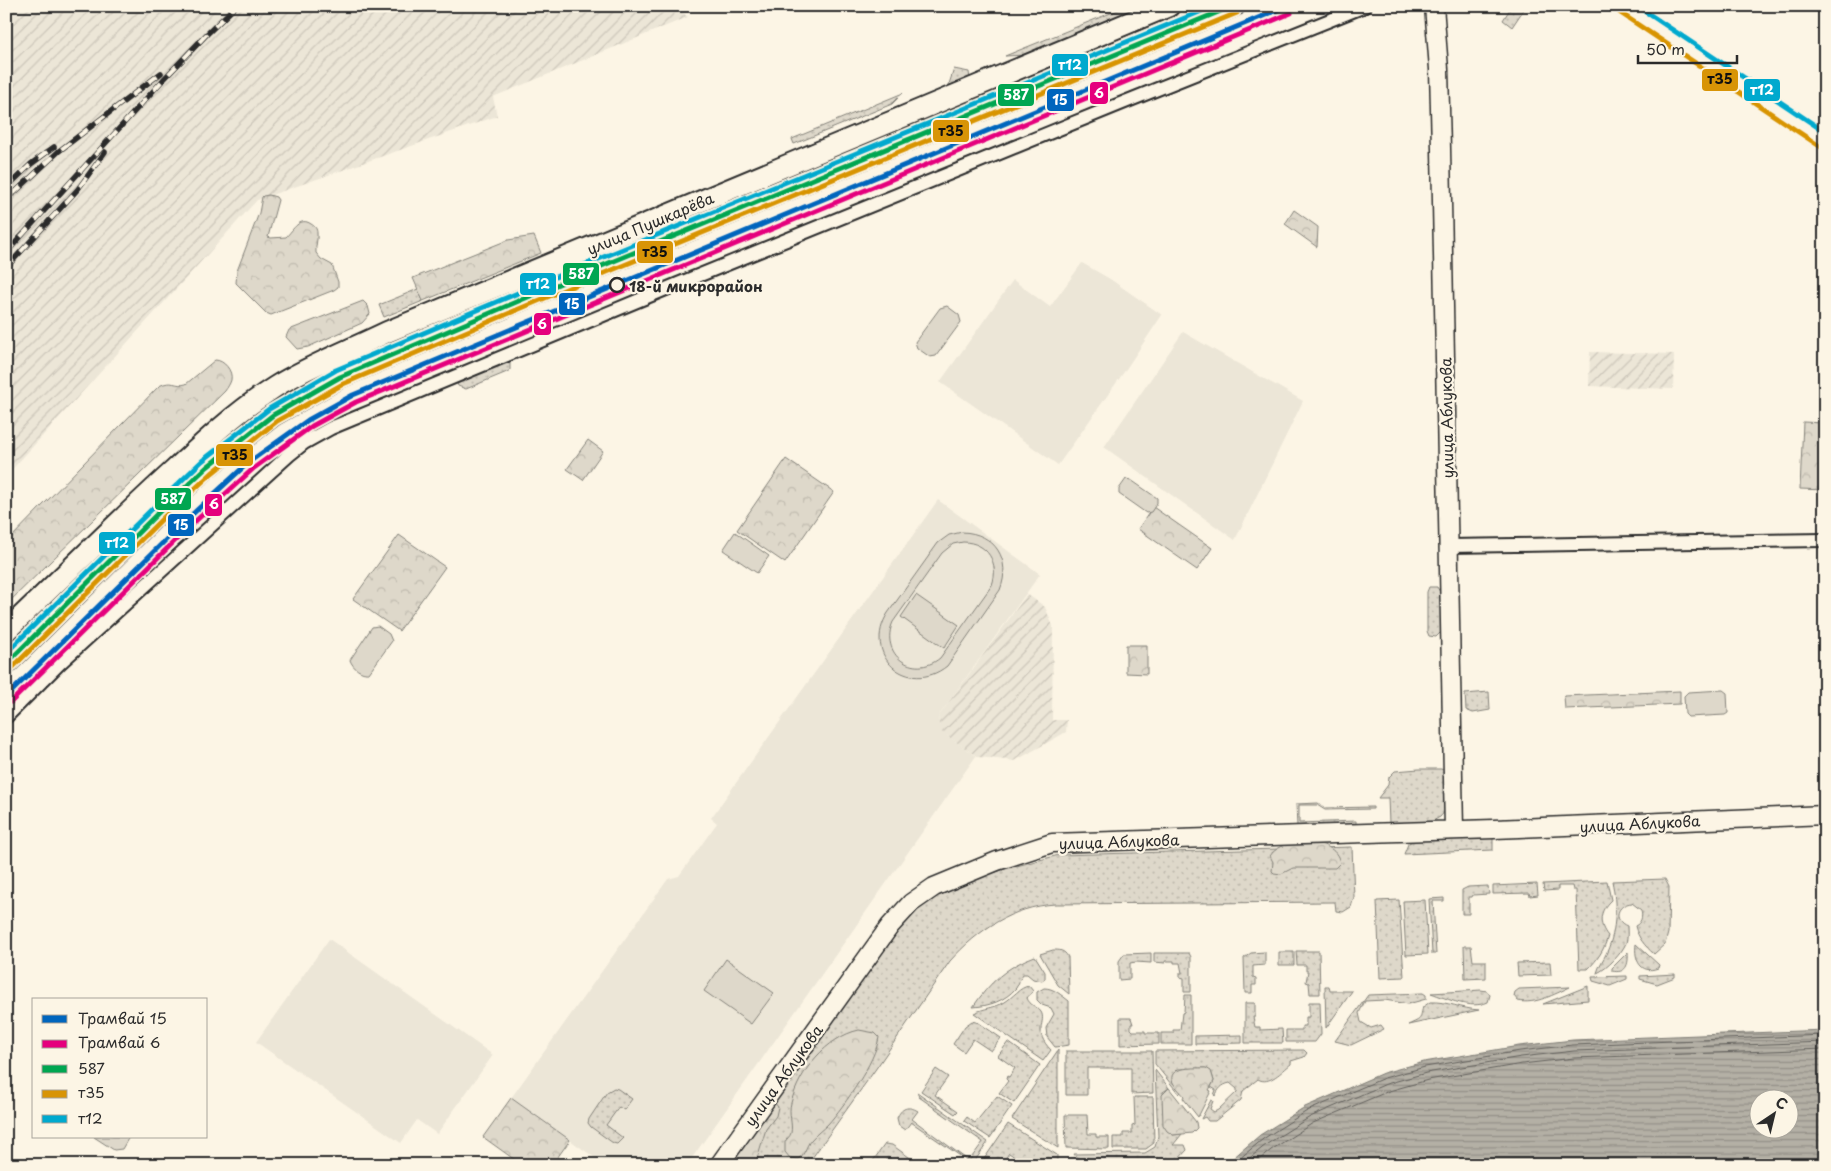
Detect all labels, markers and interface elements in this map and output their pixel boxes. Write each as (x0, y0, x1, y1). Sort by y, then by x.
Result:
scale bar (1638, 32, 1737, 64)
text: 50 m (1646, 37, 1685, 60)
line badge: т12 (1051, 53, 1089, 77)
text: т12 (1058, 54, 1082, 75)
line badge: т35 (1701, 68, 1739, 92)
text: т35 (1707, 68, 1733, 89)
line badge: т12 (1743, 78, 1781, 102)
text: т12 (1750, 79, 1774, 100)
line badge: 6 (1089, 81, 1109, 105)
text: 6 (1094, 82, 1104, 103)
line badge: 587 (997, 83, 1035, 107)
text: 587 (1003, 84, 1030, 105)
line badge: 15 (1046, 88, 1075, 112)
text: 15 (1052, 89, 1068, 110)
line badge: т35 (932, 119, 970, 143)
text: т35 (938, 120, 964, 141)
street label: улица Пушкарёва (583, 186, 718, 260)
line badge: т35 (636, 240, 674, 264)
text: т35 (642, 241, 668, 262)
line badge: 587 (562, 262, 600, 286)
text: 587 (568, 263, 595, 284)
line badge: т12 (519, 272, 557, 296)
text: т12 (526, 273, 550, 294)
place label: 18-й микрорайон (629, 274, 763, 297)
marker: 18-й микрорайон (609, 277, 625, 293)
line badge: 15 (558, 292, 586, 316)
text: 15 (564, 293, 580, 314)
line badge: 6 (533, 312, 552, 336)
text: 6 (537, 313, 547, 334)
street label: улица Аблукова (1433, 357, 1459, 479)
line badge: т35 (215, 443, 254, 467)
text: т35 (222, 444, 248, 465)
line badge: 587 (154, 487, 192, 511)
text: 587 (160, 488, 187, 509)
line badge: 6 (204, 493, 223, 517)
text: 6 (209, 493, 219, 514)
line badge: 15 (167, 513, 195, 537)
text: 15 (173, 514, 189, 535)
line badge: т12 (98, 531, 136, 555)
text: т12 (105, 532, 129, 553)
street label: улица Аблукова (1579, 808, 1702, 838)
street label: улица Аблукова (1058, 827, 1180, 855)
legend (32, 998, 208, 1138)
text: Трамвай 15 (78, 1006, 167, 1029)
street label: улица Аблукова (738, 1019, 828, 1131)
text: Трамвай 6 (78, 1030, 160, 1053)
text: 587 (78, 1056, 105, 1079)
text: т35 (78, 1080, 104, 1103)
north arrow (1748, 1088, 1798, 1138)
text: С (1771, 1091, 1792, 1115)
text: т12 (78, 1106, 103, 1129)

